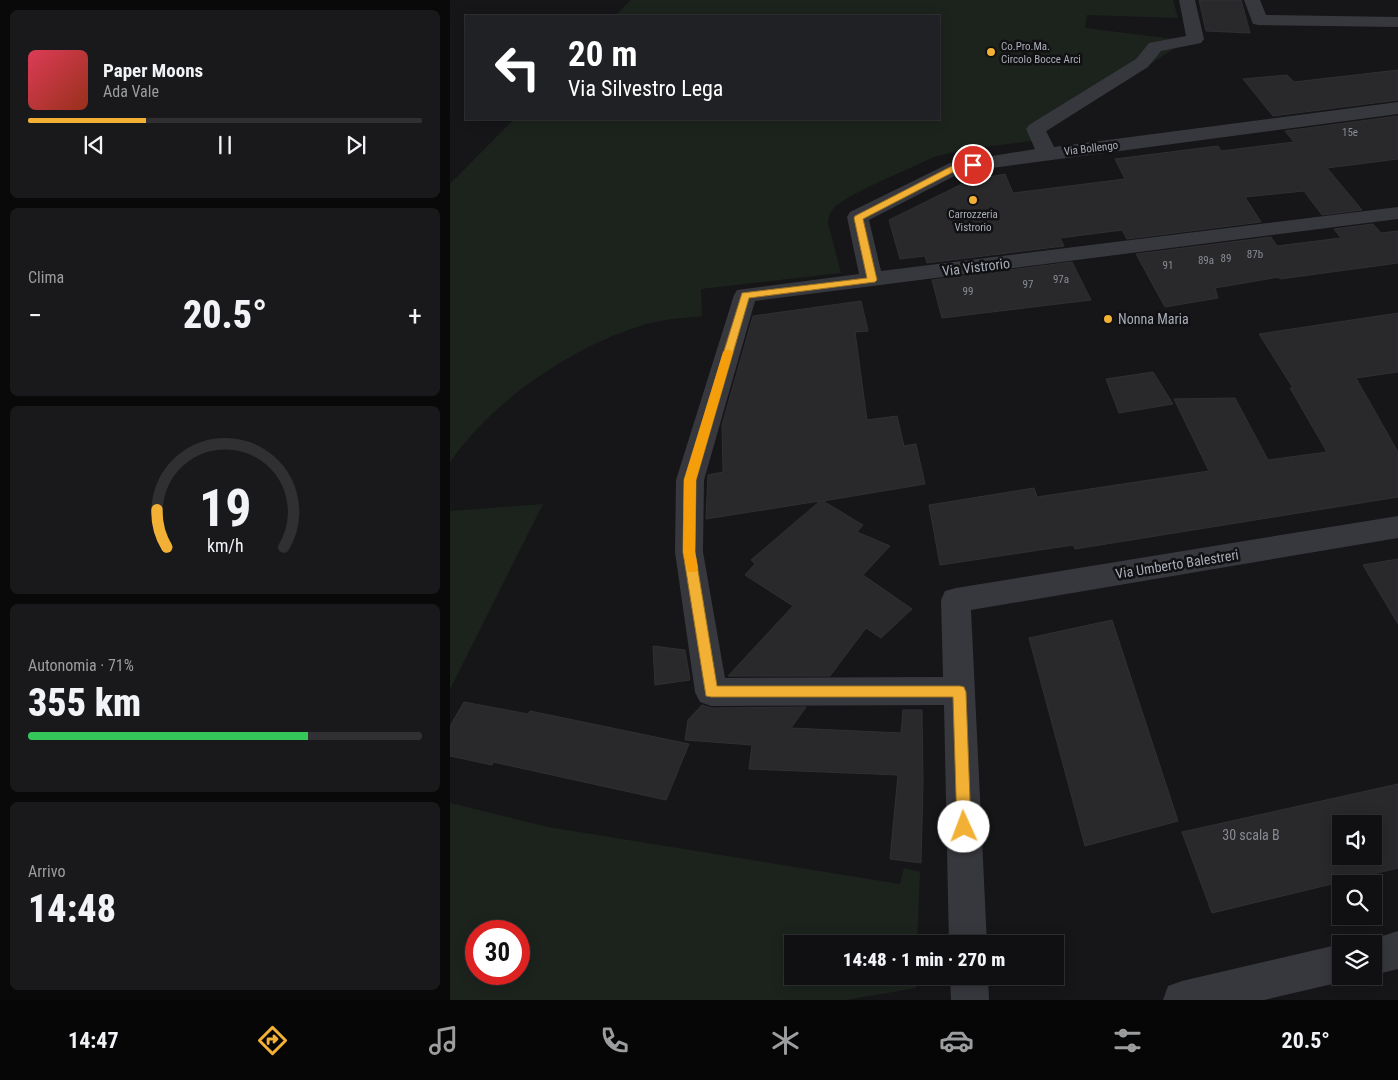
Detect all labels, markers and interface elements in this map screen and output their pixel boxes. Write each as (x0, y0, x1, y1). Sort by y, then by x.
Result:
text: 20 m (568, 34, 637, 75)
icon: left (485, 35, 550, 100)
place label: Co.Pro.Ma. Circolo Bocce Arci (1001, 40, 1081, 66)
marker: Co.Pro.Ma. Circolo Bocce Arci (985, 46, 997, 58)
text: Paper Moons (103, 59, 203, 82)
text: Via Silvestro Lega (568, 76, 723, 101)
text: Ada Vale (103, 82, 159, 101)
house number: 15e (1342, 126, 1358, 139)
icon: previous (80, 131, 108, 159)
icon: pause (211, 131, 239, 159)
icon: next (342, 131, 370, 159)
street label: Via Bollengo (1063, 139, 1119, 158)
pin (952, 144, 994, 186)
icon: arrive (959, 151, 987, 179)
marker: Carrozzeria Vistrorio (967, 194, 979, 206)
place label: Carrozzeria Vistrorio (948, 208, 998, 234)
house number: 87b (1247, 248, 1263, 261)
house number: 89 (1221, 252, 1231, 265)
house number: 89a (1198, 254, 1214, 267)
street label: Via Vistrorio (941, 255, 1011, 279)
house number: 91 (1163, 259, 1173, 272)
text: Clima (28, 268, 64, 287)
house number: 97a (1053, 273, 1069, 286)
house number: 97 (1023, 278, 1033, 291)
house number: 99 (963, 285, 973, 298)
text: 20.5° (183, 293, 267, 337)
text: − (28, 299, 42, 332)
text: + (408, 299, 422, 332)
place label: Nonna Maria (1118, 311, 1189, 327)
marker: Nonna Maria (1102, 313, 1114, 325)
text: 19 (199, 478, 251, 539)
text: km/h (207, 535, 243, 556)
street label: Via Umberto Balestreri (1114, 546, 1240, 582)
text: Autonomia · 71% (28, 656, 134, 675)
text: 355 km (28, 681, 141, 725)
position arrow (937, 800, 989, 852)
map controls (1332, 815, 1382, 985)
button: sound (1332, 815, 1382, 865)
house number: 30 scala B (1222, 827, 1280, 843)
text: Arrivo (28, 862, 65, 881)
button: search (1332, 875, 1382, 925)
text: 14:48 (28, 887, 116, 931)
speed limit sign: 30 (465, 920, 530, 985)
button: layers (1332, 935, 1382, 985)
text: 14:48 · 1 min · 270 m (843, 948, 1005, 971)
icon: directions (255, 1023, 290, 1058)
icon: music (426, 1023, 461, 1058)
icon: phone (597, 1023, 632, 1058)
icon: climate (768, 1023, 803, 1058)
icon: car (939, 1023, 974, 1058)
icon: filters (1110, 1023, 1145, 1058)
text: 14:47 (68, 1028, 119, 1053)
text: 20.5° (1282, 1028, 1330, 1053)

